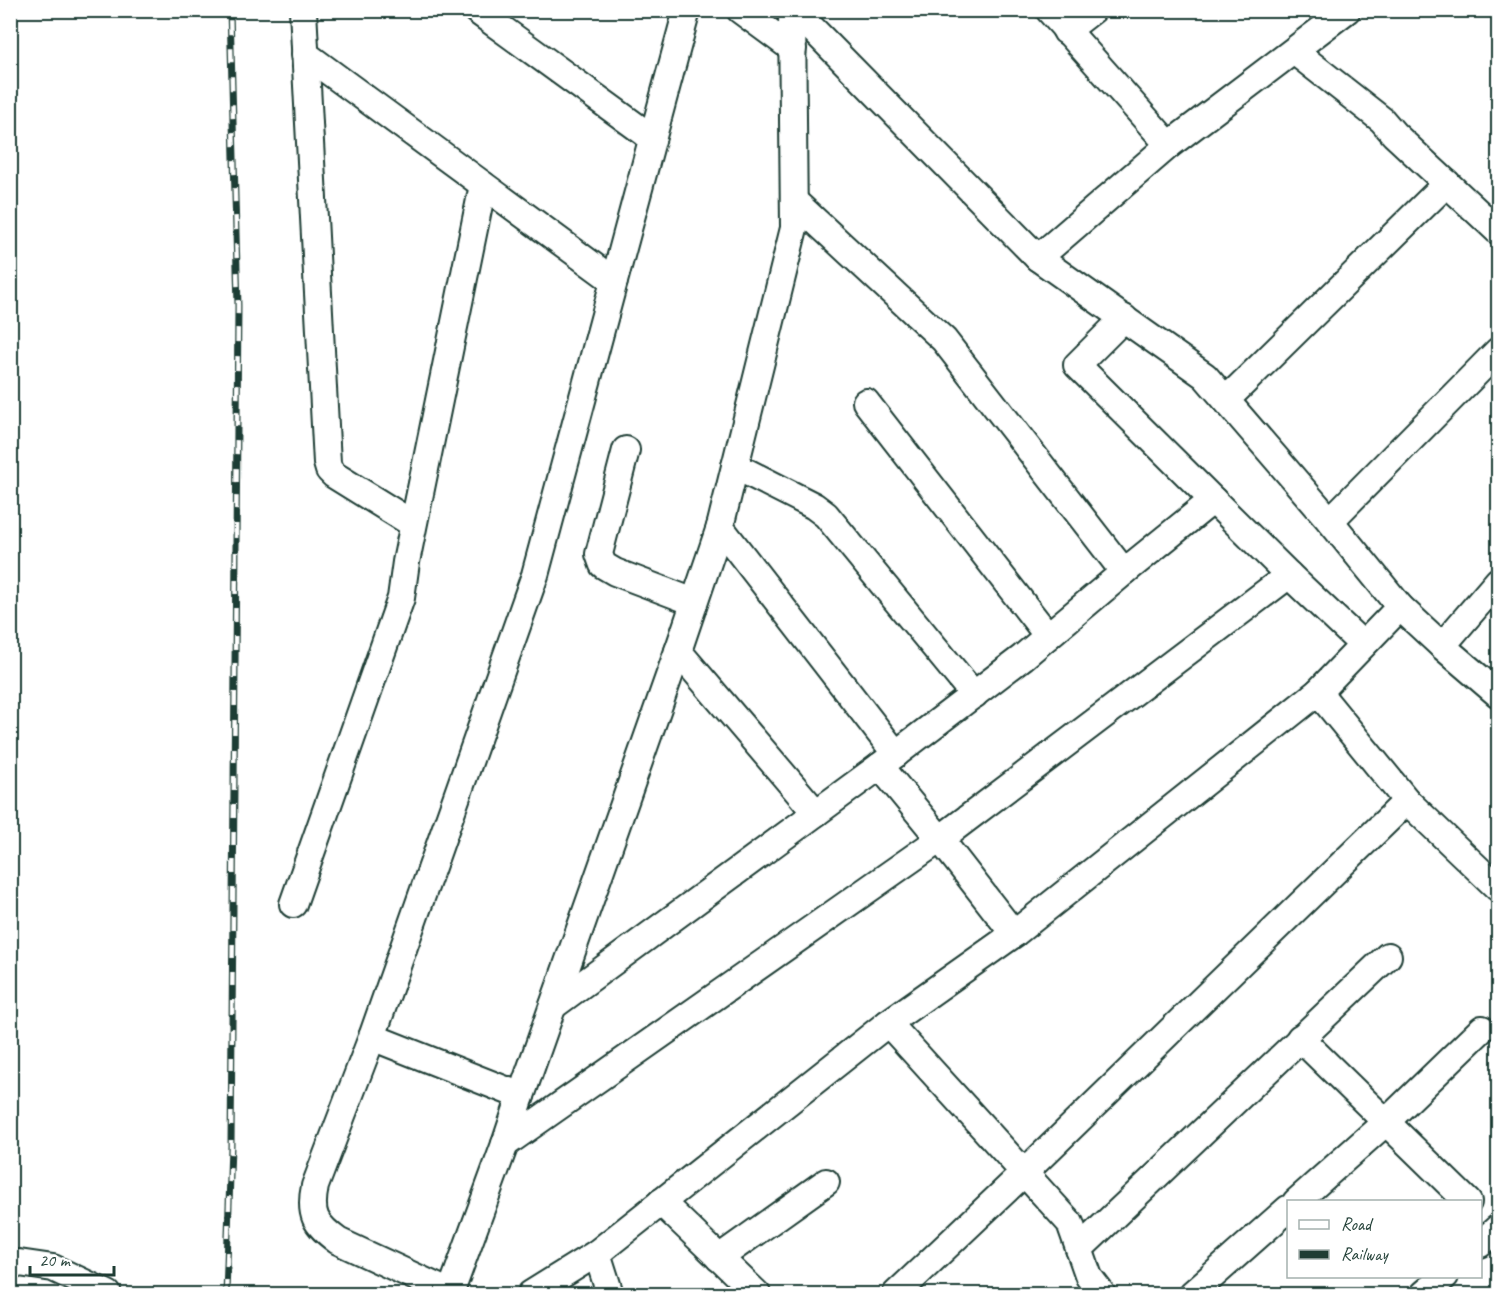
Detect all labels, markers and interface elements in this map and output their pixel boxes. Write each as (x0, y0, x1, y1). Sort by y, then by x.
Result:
legend (1287, 1200, 1482, 1278)
text: Road (1341, 1213, 1374, 1235)
scale bar (30, 1239, 114, 1277)
text: Railway (1341, 1243, 1389, 1265)
text: 20 m (39, 1249, 72, 1271)

